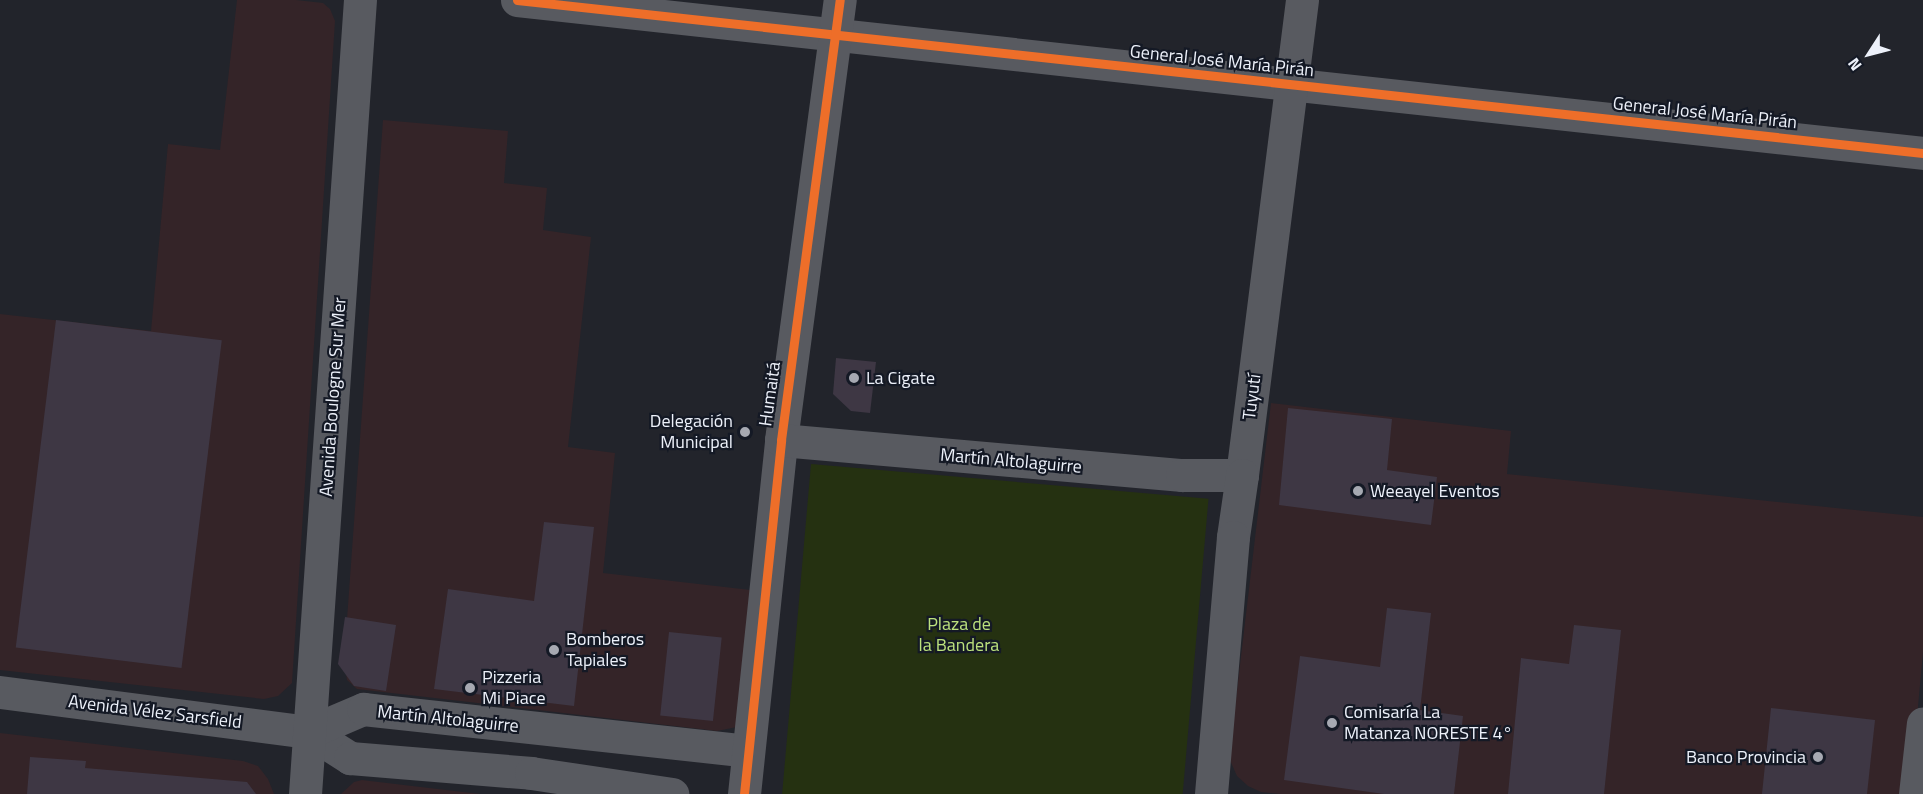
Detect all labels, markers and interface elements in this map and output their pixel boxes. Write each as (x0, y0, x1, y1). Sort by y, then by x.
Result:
north arrow (1839, 24, 1899, 84)
street label: General José María Pirán (1129, 41, 1315, 81)
text: N (1841, 53, 1867, 76)
street label: General José María Pirán (1612, 93, 1798, 133)
street label: Avenida Boulogne Sur Mer (315, 297, 351, 497)
street label: Humaitá (755, 360, 785, 428)
place label: La Cigate (866, 367, 935, 389)
marker: La Cigate (847, 371, 861, 385)
street label: Tuyutí (1238, 373, 1266, 421)
place label: Delegación Municipal (650, 411, 733, 454)
marker: Delegación Municipal (738, 425, 752, 439)
street label: Martín Altolaguirre (939, 444, 1083, 478)
place label: Weeayel Eventos (1370, 480, 1500, 502)
marker: Weeayel Eventos (1351, 484, 1365, 498)
park label: Plaza de la Bandera (919, 614, 999, 656)
place label: Bomberos Tapiales (566, 629, 644, 672)
marker: Bomberos Tapiales (547, 643, 561, 657)
place label: Pizzeria Mi Piace (482, 667, 545, 710)
marker: Pizzeria Mi Piace (463, 681, 477, 695)
street label: Avenida Vélez Sarsfield (67, 691, 243, 733)
street label: Martín Altolaguirre (376, 701, 520, 737)
place label: Comisaría La Matanza NORESTE 4° (1344, 702, 1513, 744)
marker: Comisaría La Matanza NORESTE 4° (1325, 716, 1339, 730)
place label: Banco Provincia (1686, 746, 1806, 768)
marker: Banco Provincia (1811, 750, 1825, 764)

